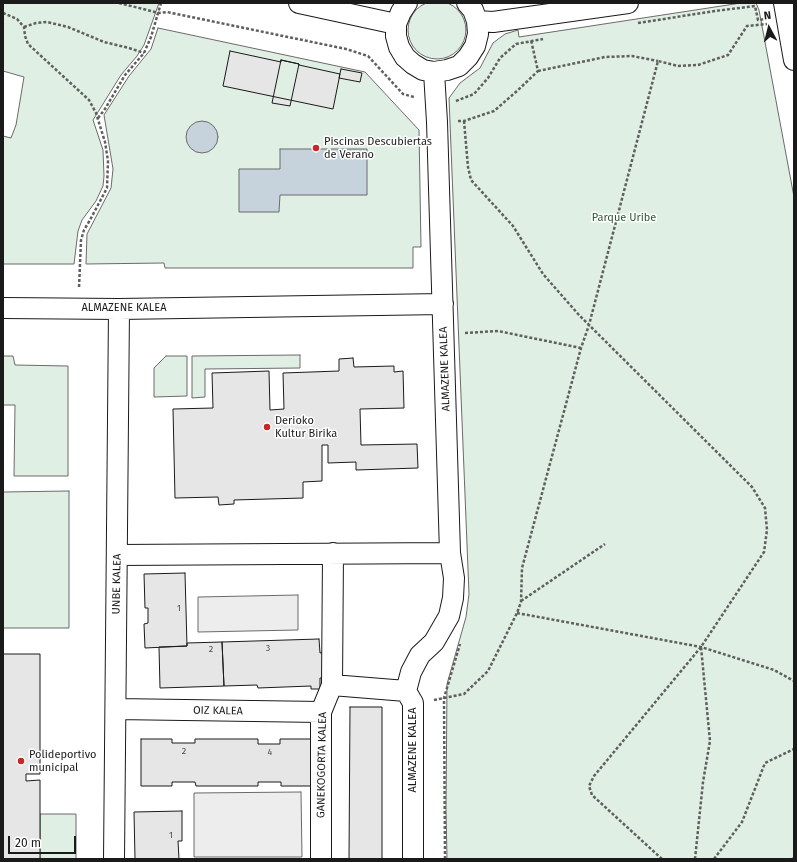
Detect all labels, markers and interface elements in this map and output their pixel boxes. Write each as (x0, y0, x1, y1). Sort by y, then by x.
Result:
north arrow (749, 8, 789, 48)
text: N (763, 9, 772, 22)
place label: Piscinas Descubiertas de Verano (324, 135, 432, 161)
marker: Piscinas Descubiertas de Verano (311, 143, 321, 153)
park label: Parque Uribe (592, 211, 656, 225)
street label: ALMAZENE KALEA (82, 301, 166, 315)
street label: ALMAZENE KALEA (437, 326, 453, 412)
place label: Derioko Kultur Birika (275, 414, 337, 440)
marker: Derioko Kultur Birika (262, 422, 272, 432)
street label: UNBE KALEA (110, 554, 124, 614)
house number: 1 (177, 603, 181, 613)
house number: 3 (266, 643, 270, 653)
house number: 2 (209, 644, 213, 654)
street label: OIZ KALEA (193, 704, 243, 718)
street label: ALMAZENE KALEA (406, 708, 420, 792)
street label: GANEKOGORTA KALEA (314, 712, 330, 818)
house number: 2 (182, 746, 186, 756)
house number: 4 (268, 747, 272, 757)
place label: Polideportivo municipal (29, 748, 96, 774)
marker: Polideportivo municipal (16, 756, 26, 766)
scale bar (10, 828, 78, 854)
house number: 1 (169, 830, 173, 840)
text: 20 m (15, 836, 41, 850)

